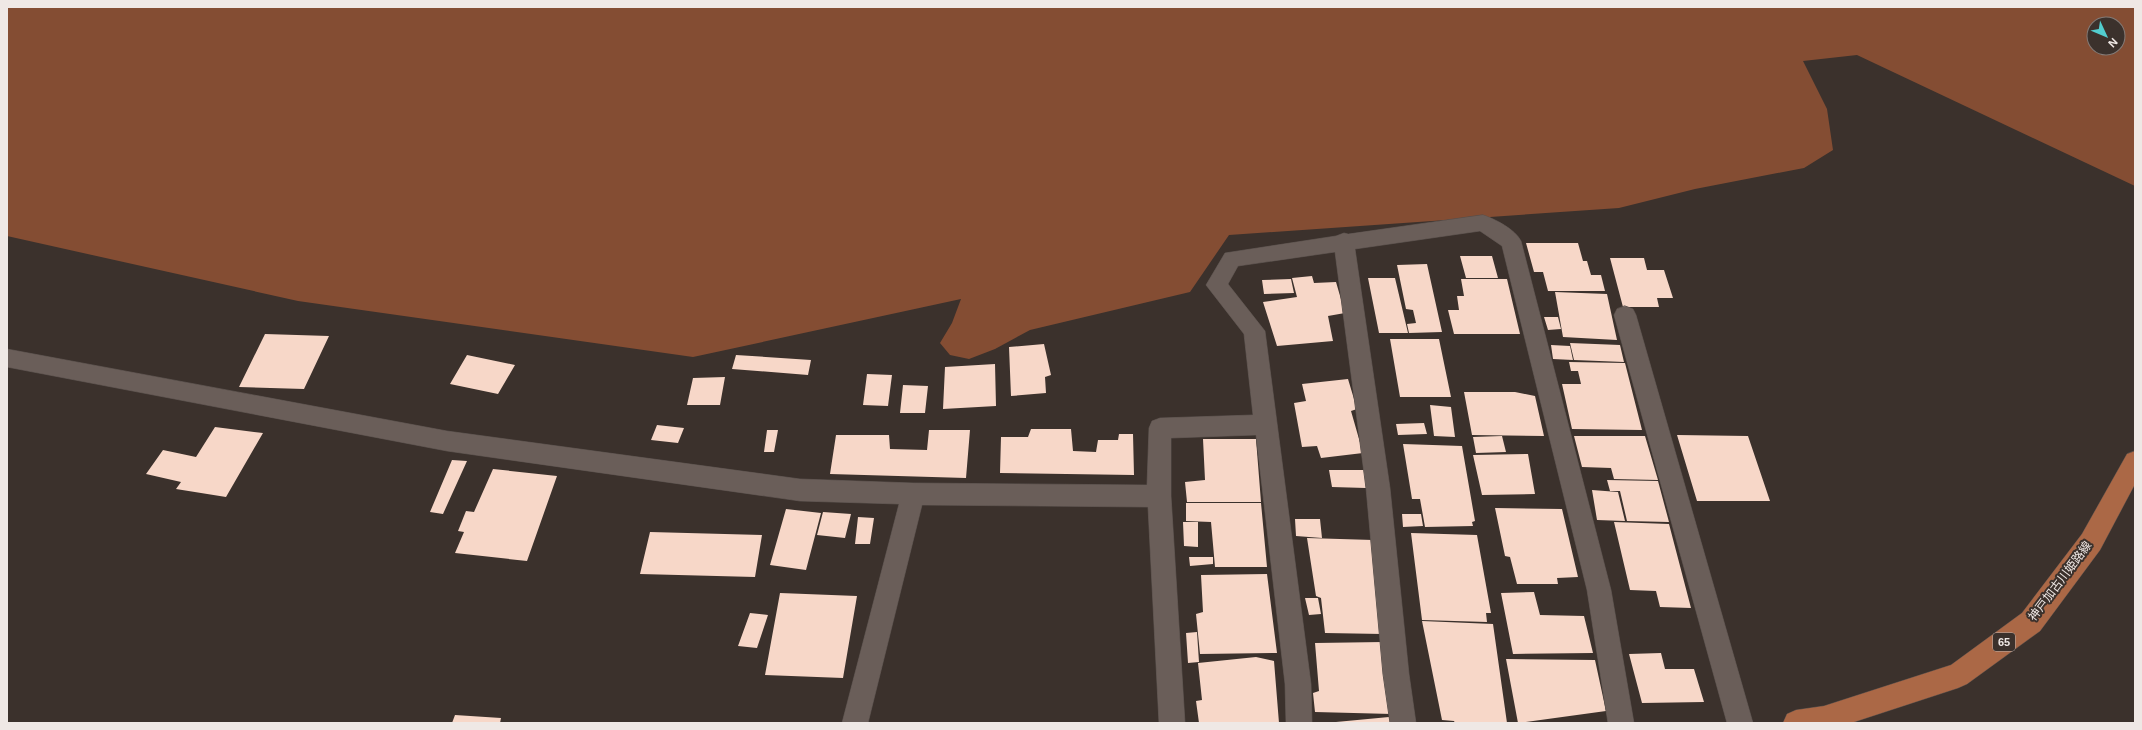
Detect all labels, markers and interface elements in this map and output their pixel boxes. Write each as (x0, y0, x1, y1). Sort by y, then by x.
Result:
north arrow (2086, 16, 2126, 56)
text: N (2106, 36, 2120, 50)
street label: 神戸加古川姫路線 (2026, 538, 2094, 624)
road number: 65 (1993, 633, 2015, 651)

